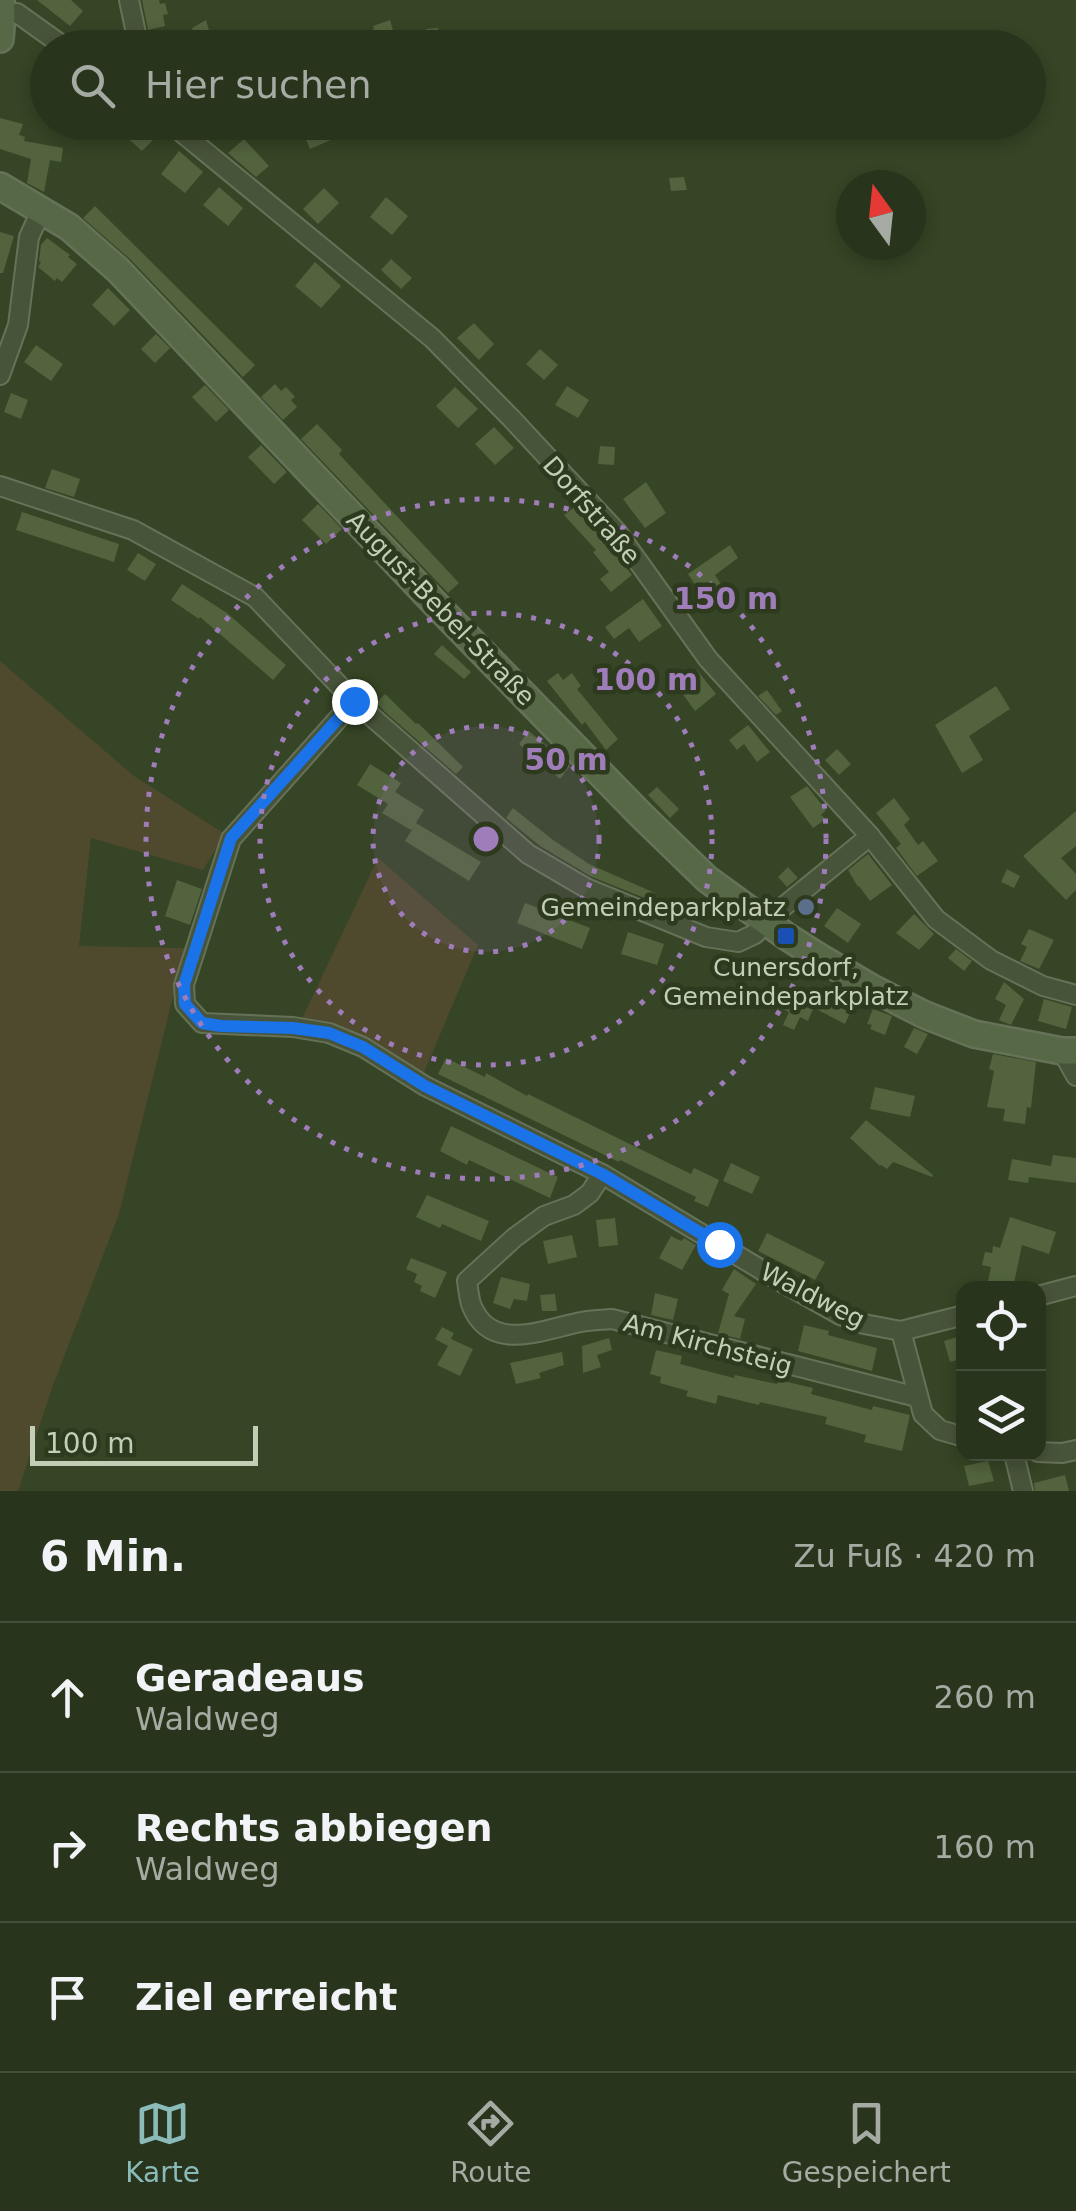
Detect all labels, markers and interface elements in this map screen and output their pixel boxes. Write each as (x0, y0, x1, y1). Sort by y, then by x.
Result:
search box (30, 30, 1046, 140)
icon: search (65, 58, 120, 113)
text: Hier suchen (145, 63, 372, 107)
north arrow (836, 170, 926, 260)
street label: Dorfstraße (537, 451, 646, 570)
street label: August-Bebel-Straße (341, 506, 541, 711)
text: 150 m (674, 581, 778, 616)
text: 100 m (594, 662, 698, 697)
route end (332, 679, 378, 725)
text: 50 m (524, 742, 608, 777)
centre of rings (468, 821, 504, 857)
place label: Gemeindeparkplatz (540, 893, 786, 922)
marker: Gemeindeparkplatz (795, 896, 817, 918)
marker: Cunersdorf, Gemeindeparkplatz (775, 925, 797, 947)
place label: Cunersdorf, Gemeindeparkplatz (663, 953, 909, 1011)
route start (697, 1222, 743, 1268)
street label: Waldweg (756, 1257, 870, 1334)
map controls (956, 1281, 1046, 1461)
button: locate (956, 1281, 1046, 1371)
street label: Am Kirchsteig (621, 1308, 795, 1381)
button: layers (956, 1371, 1046, 1461)
scale bar (30, 1421, 258, 1466)
text: 100 m (45, 1427, 135, 1460)
text: 6 Min. (40, 1532, 186, 1581)
text: Zu Fuß · 420 m (794, 1537, 1036, 1575)
text: Geradeaus (135, 1656, 365, 1700)
icon: ahead (40, 1670, 95, 1725)
text: 260 m (934, 1678, 1036, 1716)
text: Waldweg (135, 1700, 280, 1738)
text: Rechts abbiegen (135, 1806, 493, 1850)
icon: right (40, 1820, 95, 1875)
text: 160 m (934, 1828, 1036, 1866)
text: Waldweg (135, 1850, 280, 1888)
icon: arrive (40, 1970, 95, 2025)
text: Ziel erreicht (135, 1975, 397, 2019)
tab: Karte (125, 2096, 200, 2189)
tab: Route (450, 2096, 531, 2189)
tab: Gespeichert (782, 2096, 951, 2189)

